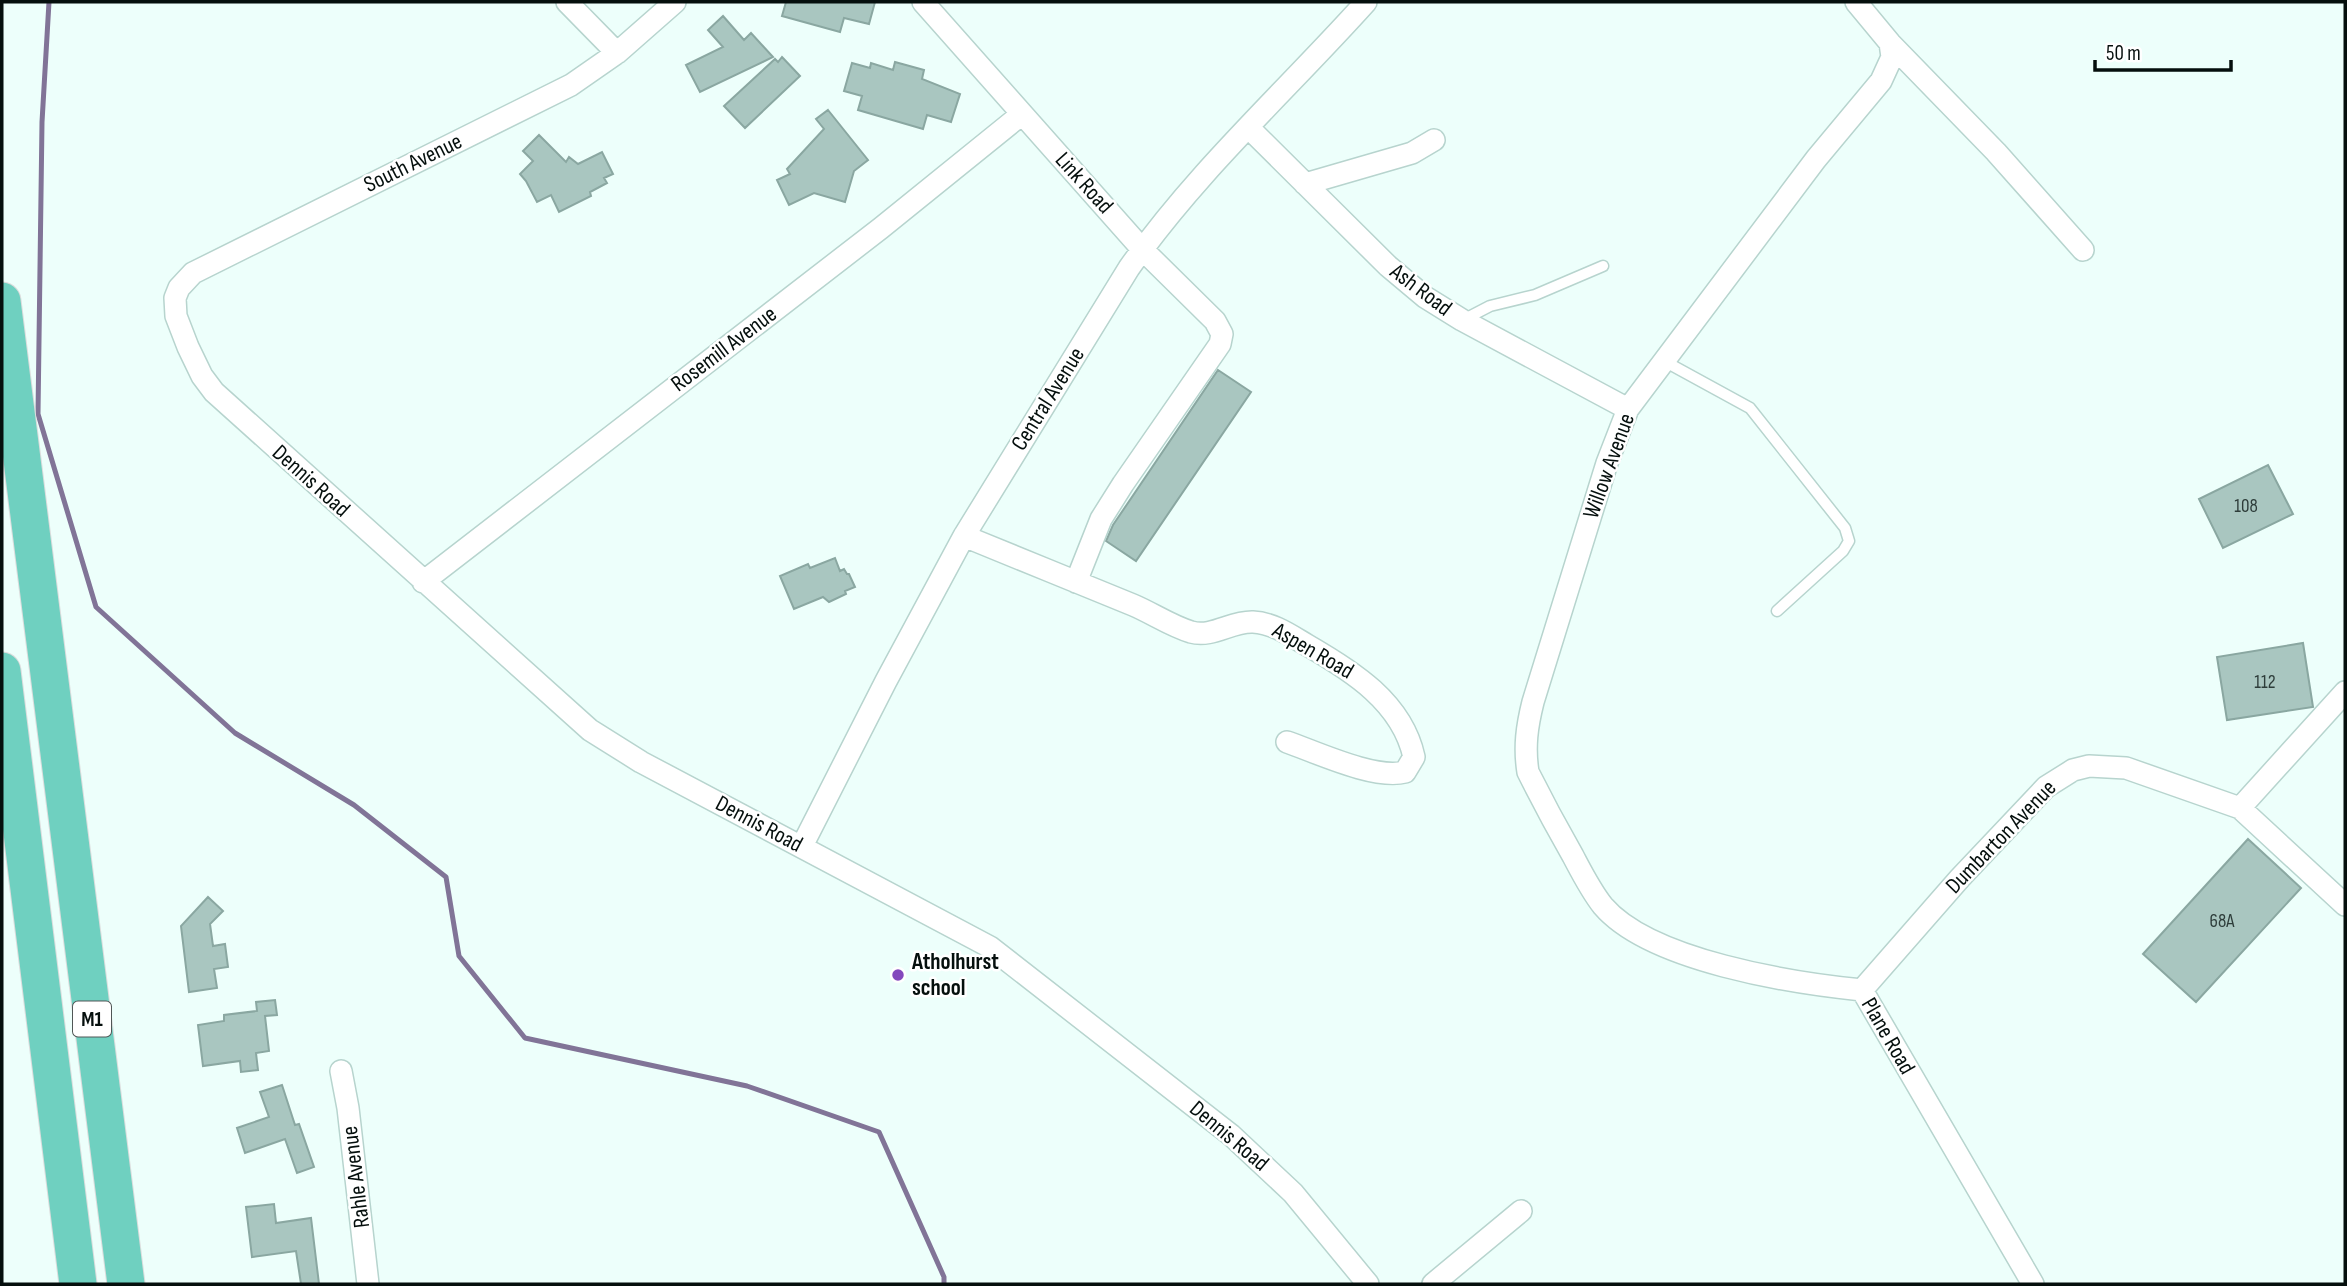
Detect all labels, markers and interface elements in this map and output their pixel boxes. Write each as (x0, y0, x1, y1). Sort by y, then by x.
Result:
scale bar (2095, 28, 2232, 72)
text: 50 m (2106, 41, 2141, 66)
street label: South Avenue (359, 127, 467, 199)
street label: Link Road (1049, 146, 1119, 220)
street label: Ash Road (1384, 257, 1457, 322)
street label: Rosemill Avenue (666, 300, 782, 398)
street label: Central Avenue (1005, 342, 1091, 456)
street label: Willow Avenue (1577, 409, 1641, 523)
street label: Dennis Road (266, 439, 356, 523)
house number: 108 (2234, 495, 2258, 518)
street label: Aspen Road (1267, 616, 1358, 685)
house number: 112 (2254, 671, 2276, 694)
street label: Dumbarton Avenue (1940, 774, 2062, 900)
street label: Dennis Road (711, 789, 807, 859)
house number: 68A (2210, 910, 2235, 933)
place label: Atholhurst school (911, 948, 999, 1002)
marker: Atholhurst school (890, 967, 906, 983)
street label: Plane Road (1855, 993, 1921, 1079)
road number: M1 (73, 1002, 111, 1036)
street label: Dennis Road (1184, 1095, 1274, 1177)
street label: Rahle Avenue (336, 1124, 376, 1230)

